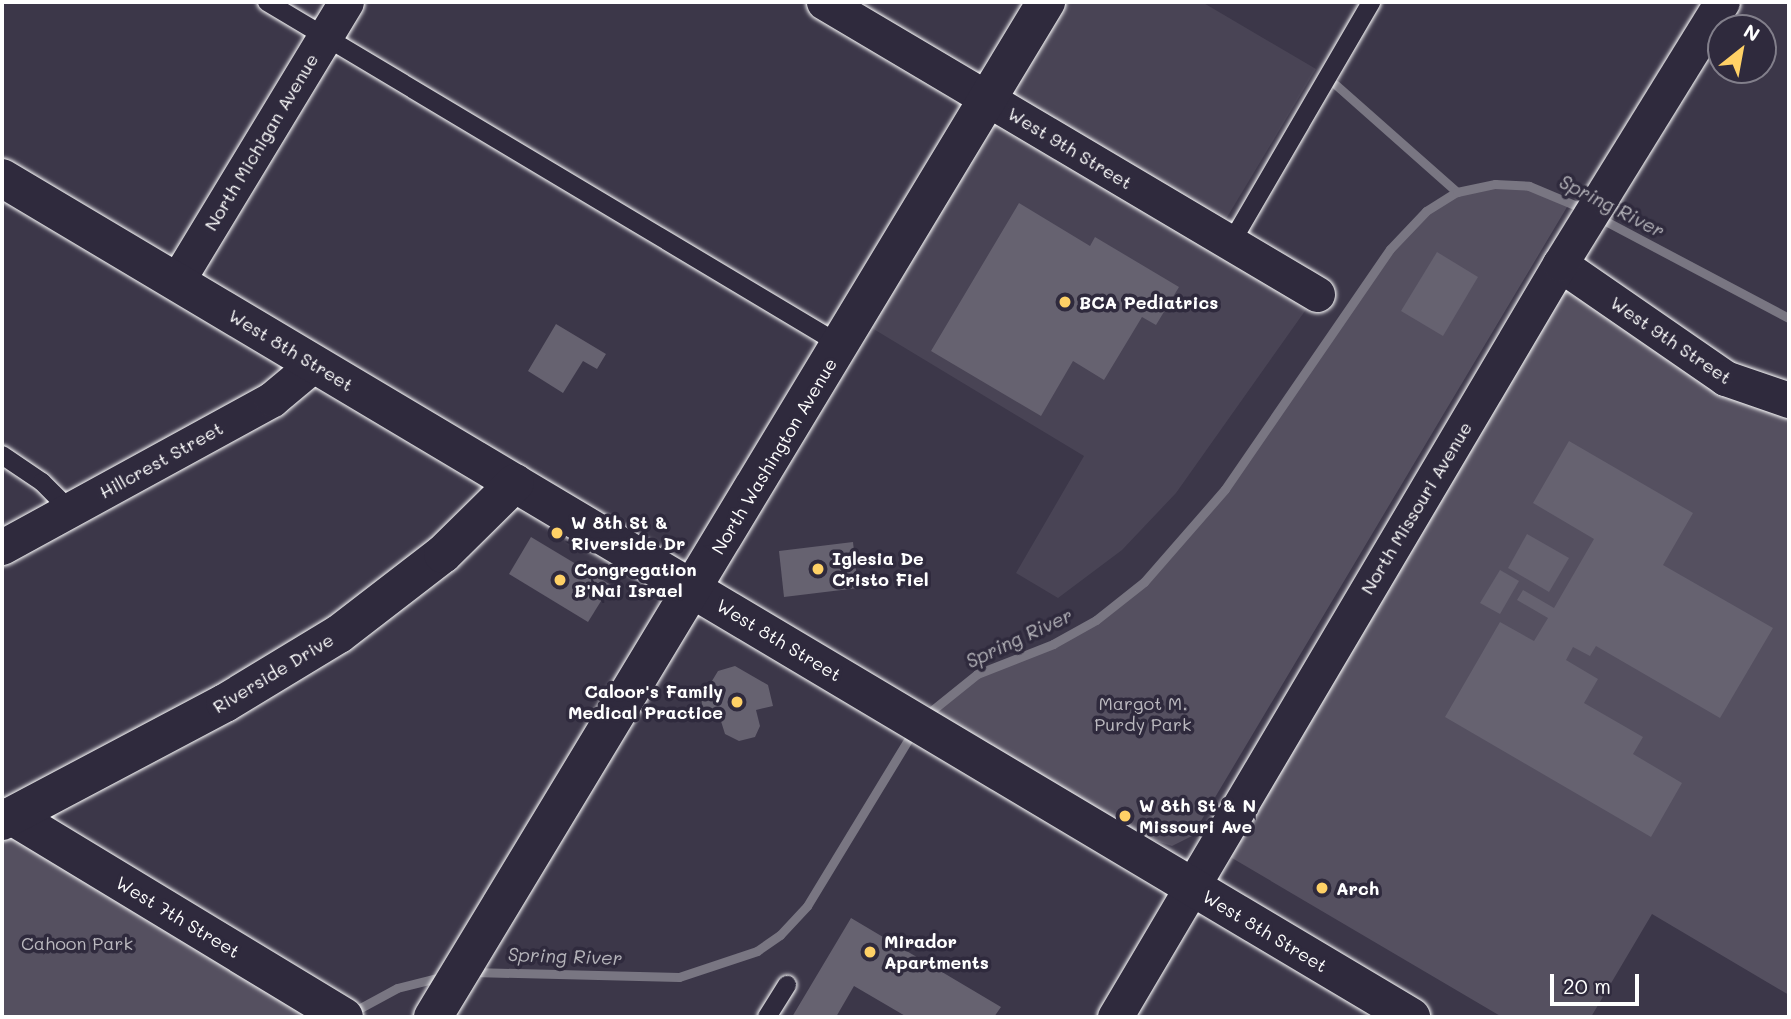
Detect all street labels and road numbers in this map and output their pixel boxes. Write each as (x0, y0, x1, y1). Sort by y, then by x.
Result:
street label: North Michigan Avenue (200, 50, 322, 234)
street label: West 9th Street (1004, 102, 1136, 194)
street label: West 9th Street (1606, 292, 1736, 388)
street label: West 8th Street (225, 304, 357, 396)
street label: North Washington Avenue (707, 354, 841, 558)
street label: Hillcrest Street (95, 417, 227, 503)
street label: North Missouri Avenue (1356, 418, 1476, 598)
street label: West 8th Street (713, 594, 845, 686)
street label: Riverside Drive (209, 628, 337, 718)
street label: West 7th Street (112, 872, 244, 962)
street label: West 8th Street (1199, 885, 1331, 977)

